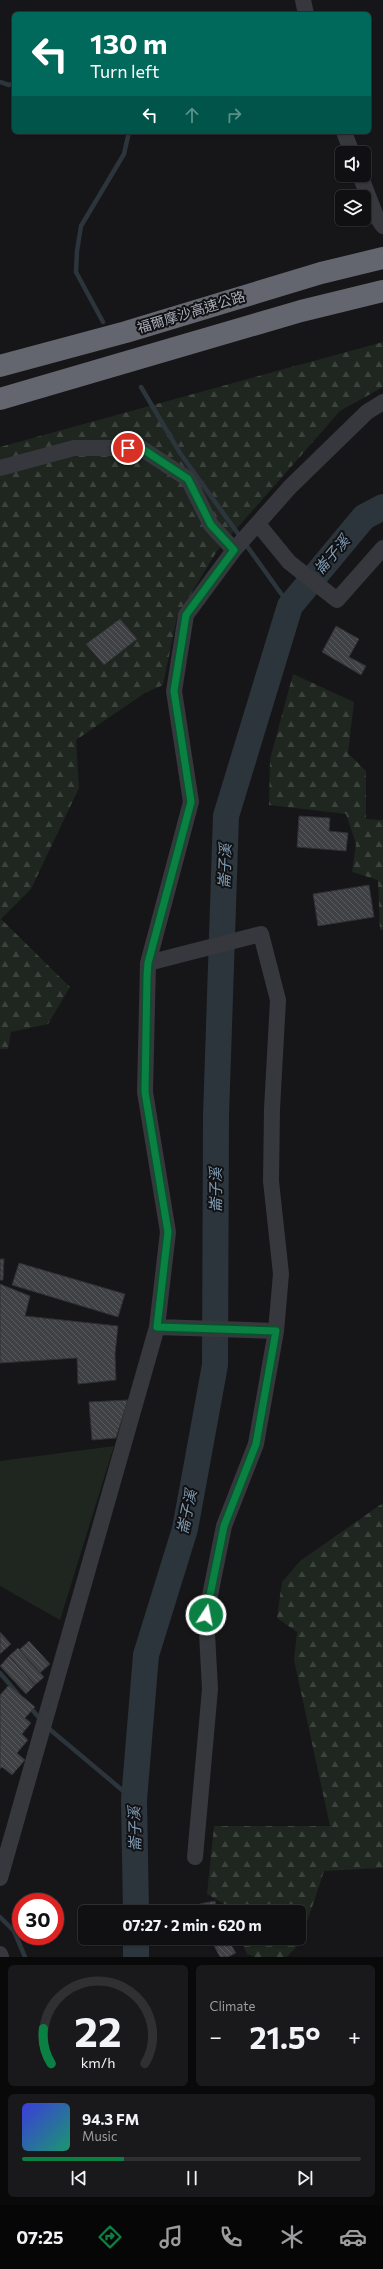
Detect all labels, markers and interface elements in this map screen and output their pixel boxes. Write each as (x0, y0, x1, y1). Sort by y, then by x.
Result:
text: 130 m (90, 26, 167, 60)
icon: left (24, 28, 76, 80)
text: Turn left (90, 60, 159, 82)
icon: left (139, 104, 161, 126)
icon: ahead (181, 104, 203, 126)
icon: right (223, 104, 245, 126)
map controls (335, 146, 371, 226)
button: sound (335, 146, 371, 182)
button: layers (335, 190, 371, 226)
street label: 福爾摩沙高速公路 (135, 287, 247, 336)
pin (111, 431, 145, 465)
icon: arrive (117, 437, 139, 459)
water label: 崙子溪 (310, 530, 354, 577)
water label: 崙子溪 (214, 841, 234, 889)
water label: 崙子溪 (206, 1166, 224, 1213)
water label: 崙子溪 (173, 1486, 200, 1536)
position arrow (185, 1594, 227, 1636)
water label: 崙子溪 (125, 1804, 143, 1852)
speed limit sign: 30 (12, 1893, 64, 1945)
text: 07:27 · 2 min · 620 m (123, 1916, 261, 1934)
text: Climate (210, 1998, 255, 2014)
text: 22 (74, 2004, 121, 2055)
text: 21.5° (249, 2018, 321, 2055)
text: − (210, 2023, 222, 2050)
text: + (348, 2023, 361, 2050)
text: km/h (80, 2052, 115, 2070)
text: 94.3 FM (82, 2110, 139, 2128)
text: Music (82, 2128, 117, 2144)
icon: previous (68, 2167, 90, 2189)
icon: pause (181, 2167, 203, 2189)
icon: next (294, 2167, 316, 2189)
icon: directions (96, 2223, 124, 2251)
icon: music (157, 2223, 185, 2251)
icon: phone (217, 2223, 245, 2251)
icon: climate (278, 2223, 306, 2251)
icon: car (339, 2223, 367, 2251)
text: 07:25 (16, 2226, 64, 2248)

